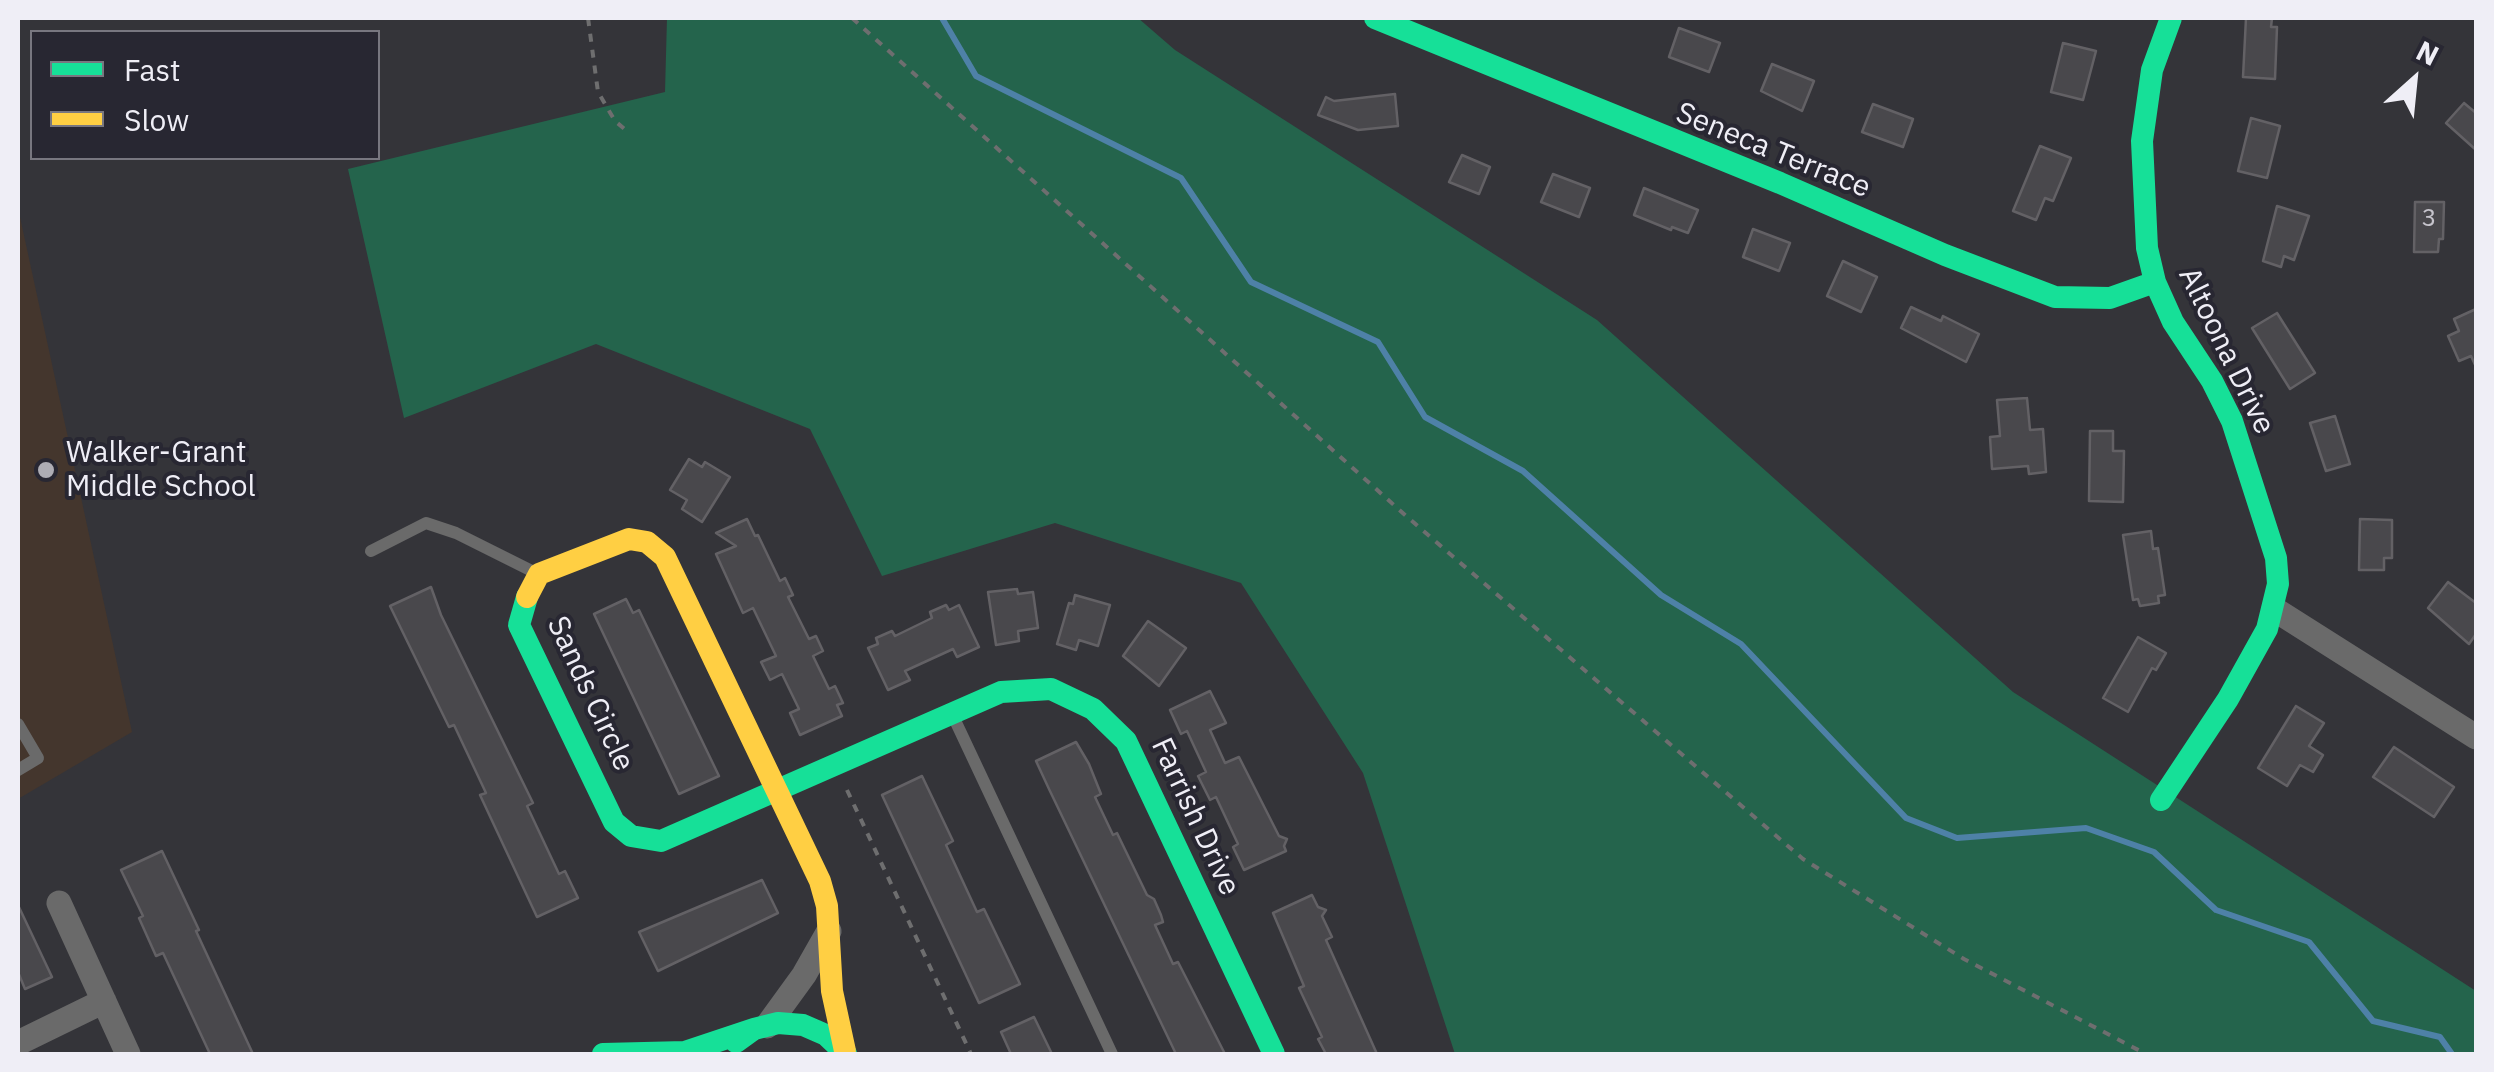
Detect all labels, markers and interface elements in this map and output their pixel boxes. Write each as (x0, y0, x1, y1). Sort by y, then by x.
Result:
legend (30, 30, 380, 160)
north arrow (2364, 30, 2464, 130)
text: N (2410, 32, 2445, 74)
text: Fast (124, 50, 181, 89)
street label: Seneca Terrace (1670, 96, 1876, 206)
text: Slow (124, 100, 189, 139)
house number: 3 (2422, 204, 2436, 234)
street label: Altoona Drive (2170, 262, 2282, 440)
place label: Walker-Grant Middle School (66, 435, 256, 506)
marker: Walker-Grant Middle School (35, 459, 57, 481)
street label: Sands Circle (539, 611, 641, 777)
street label: Farrish Drive (1143, 733, 1247, 901)

